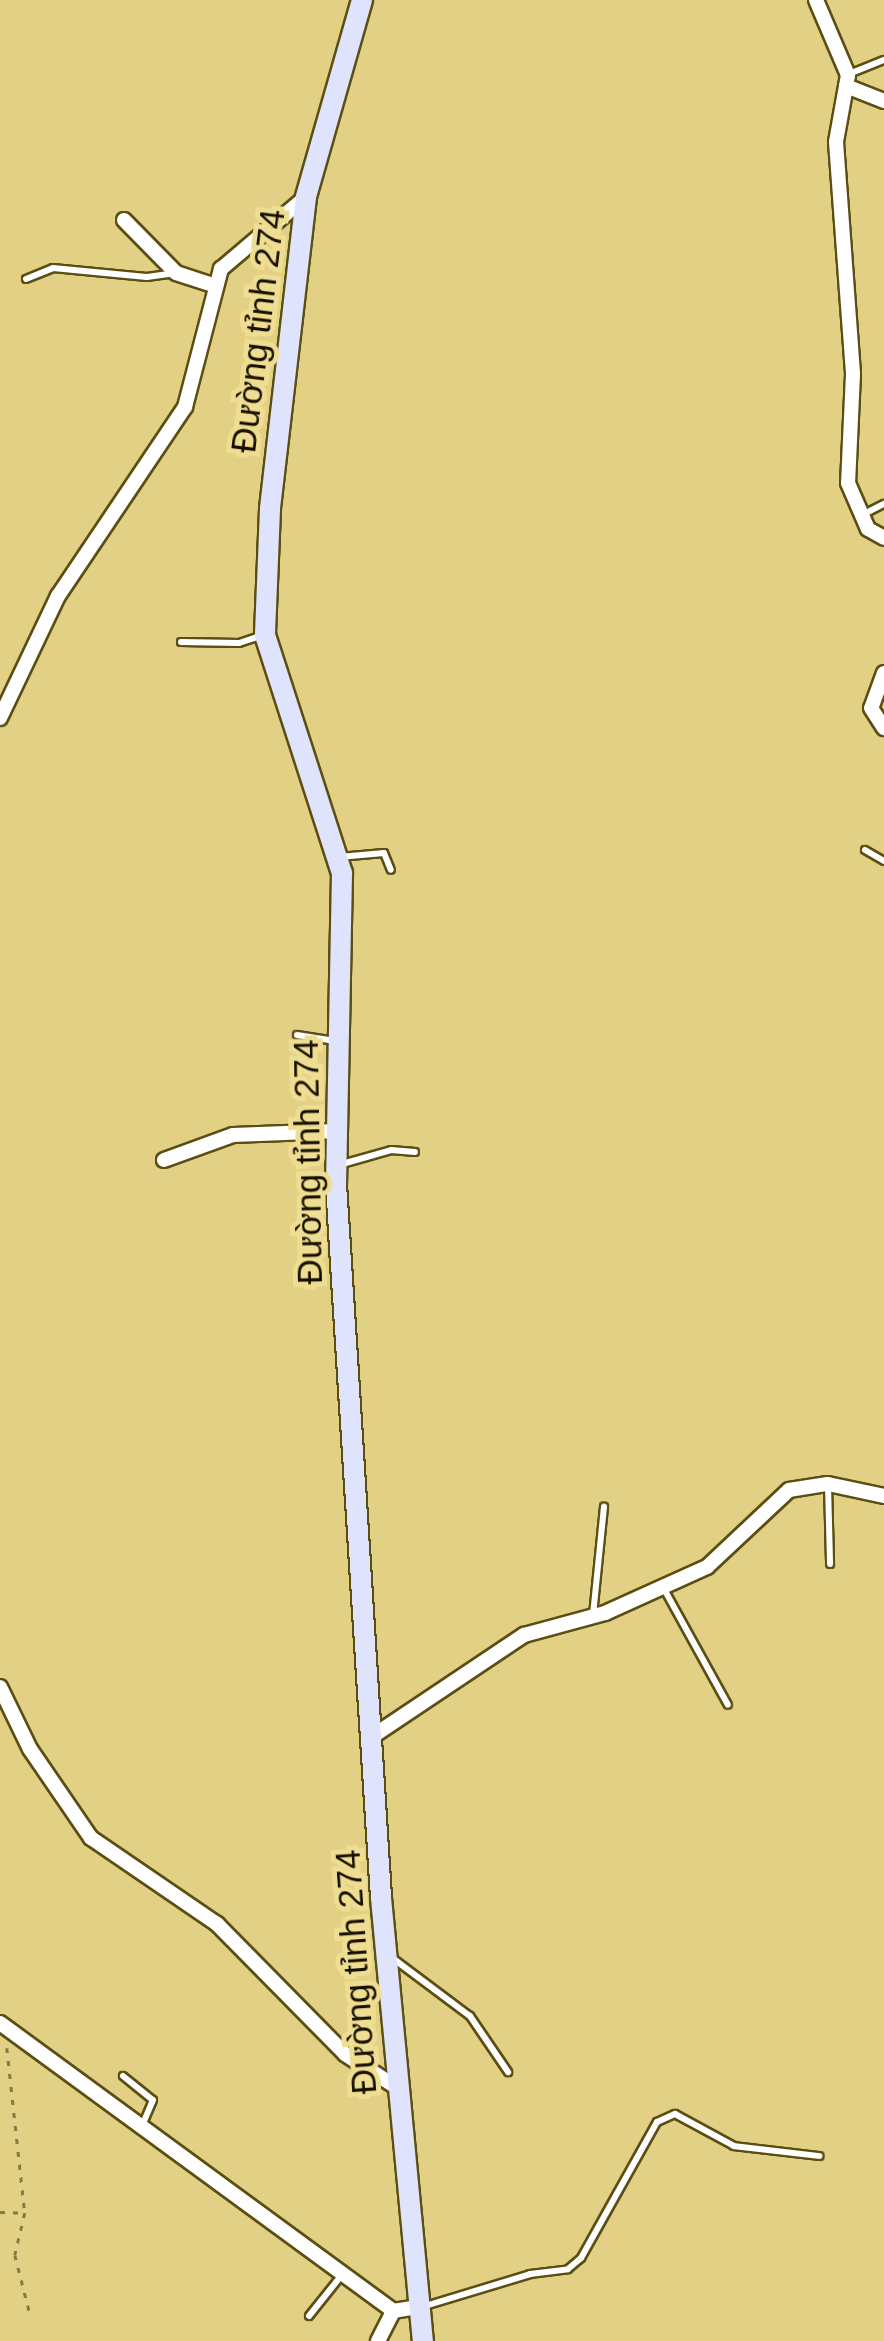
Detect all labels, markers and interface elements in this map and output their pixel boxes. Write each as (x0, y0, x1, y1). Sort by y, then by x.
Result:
street label: Đường tỉnh 274 (222, 207, 294, 455)
street label: Đường tỉnh 274 (285, 1039, 331, 1285)
street label: Đường tỉnh 274 (327, 1848, 385, 2096)

